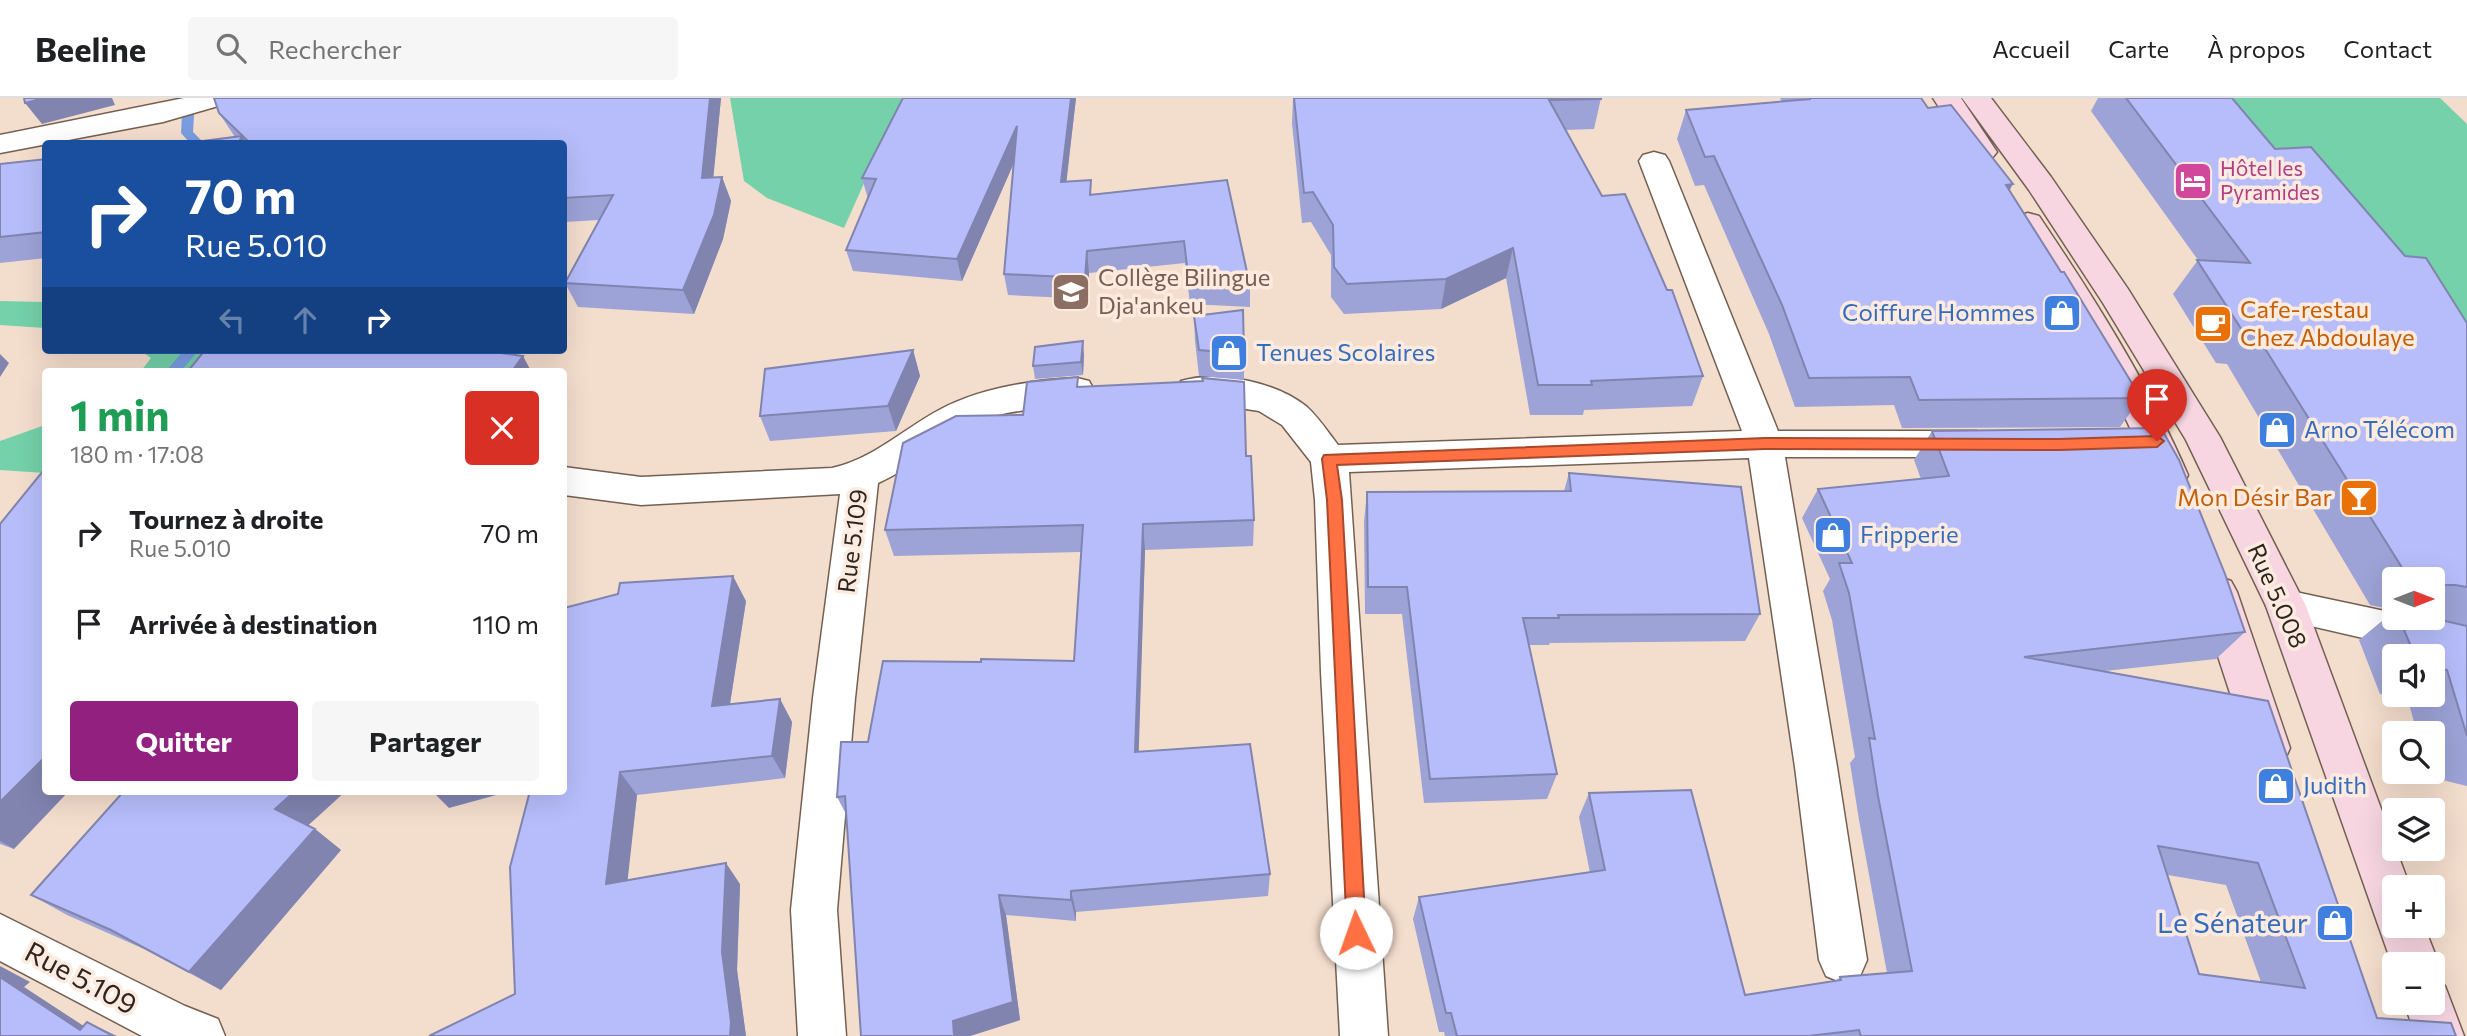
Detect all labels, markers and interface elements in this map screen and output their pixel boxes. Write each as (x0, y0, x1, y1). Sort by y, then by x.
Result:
search box (188, 17, 678, 80)
text: Beeline (35, 28, 146, 69)
icon: search (212, 29, 250, 67)
text: Rechercher (268, 33, 402, 64)
text: Accueil (1992, 34, 2070, 63)
text: Carte (2108, 34, 2169, 63)
text: À propos (2207, 34, 2305, 63)
text: Contact (2343, 34, 2432, 63)
place label: Hôtel les Pyramides (2220, 155, 2320, 204)
hotel icon: Hôtel les Pyramides (2172, 160, 2214, 202)
text: 70 m (185, 164, 296, 224)
icon: right (70, 168, 161, 259)
text: Rue 5.010 (185, 224, 327, 264)
place label: Collège Bilingue Dja'ankeu (1098, 262, 1270, 319)
school or university icon: Collège Bilingue Dja'ankeu (1050, 271, 1092, 313)
shop icon: Coiffure Hommes (2041, 292, 2083, 334)
place label: Cafe-restau Chez Abdoulaye (2240, 294, 2415, 351)
place label: Coiffure Hommes (1842, 297, 2035, 326)
icon: left (213, 301, 251, 339)
icon: ahead (286, 301, 324, 339)
icon: right (359, 301, 397, 339)
cafe icon: Cafe-restau Chez Abdoulaye (2192, 303, 2234, 345)
shop icon: Tenues Scolaires (1208, 332, 1250, 374)
place label: Tenues Scolaires (1256, 337, 1435, 366)
pin (2127, 369, 2187, 441)
icon: arrive (2138, 380, 2176, 418)
text: 1 min (70, 388, 170, 440)
button: close (465, 391, 539, 465)
shop icon: Arno Télécom (2256, 409, 2298, 451)
place label: Arno Télécom (2304, 414, 2455, 443)
text: 180 m · 17:08 (70, 440, 204, 468)
bar icon: Mon Désir Bar (2338, 477, 2380, 519)
place label: Mon Désir Bar (2177, 482, 2332, 511)
street label: Rue 5.109 (831, 487, 872, 594)
text: Tournez à droite (129, 503, 324, 534)
icon: right (70, 514, 108, 552)
shop icon: Fripperie (1812, 514, 1854, 556)
text: 70 m (481, 517, 539, 548)
place label: Fripperie (1860, 519, 1959, 548)
text: Rue 5.010 (129, 534, 231, 562)
street label: Rue 5.008 (2243, 539, 2314, 652)
north arrow (2382, 567, 2445, 630)
map controls (2382, 567, 2445, 1015)
icon: arrive (70, 605, 108, 643)
text: Arrivée à destination (129, 608, 377, 639)
text: 110 m (472, 608, 539, 639)
button: sound (2382, 644, 2445, 707)
button: Quitter (70, 701, 298, 781)
button: Partager (312, 701, 539, 781)
button: search (2382, 721, 2445, 784)
shop icon: Judith (2255, 765, 2297, 807)
place label: Judith (2303, 770, 2367, 799)
button: layers (2382, 798, 2445, 861)
button: + (2382, 875, 2445, 938)
position arrow (1319, 896, 1393, 970)
shop icon: Le Sénateur (2314, 902, 2356, 944)
place label: Le Sénateur (2157, 905, 2308, 939)
street label: Rue 5.109 (20, 934, 143, 1021)
button: − (2382, 952, 2445, 1015)

